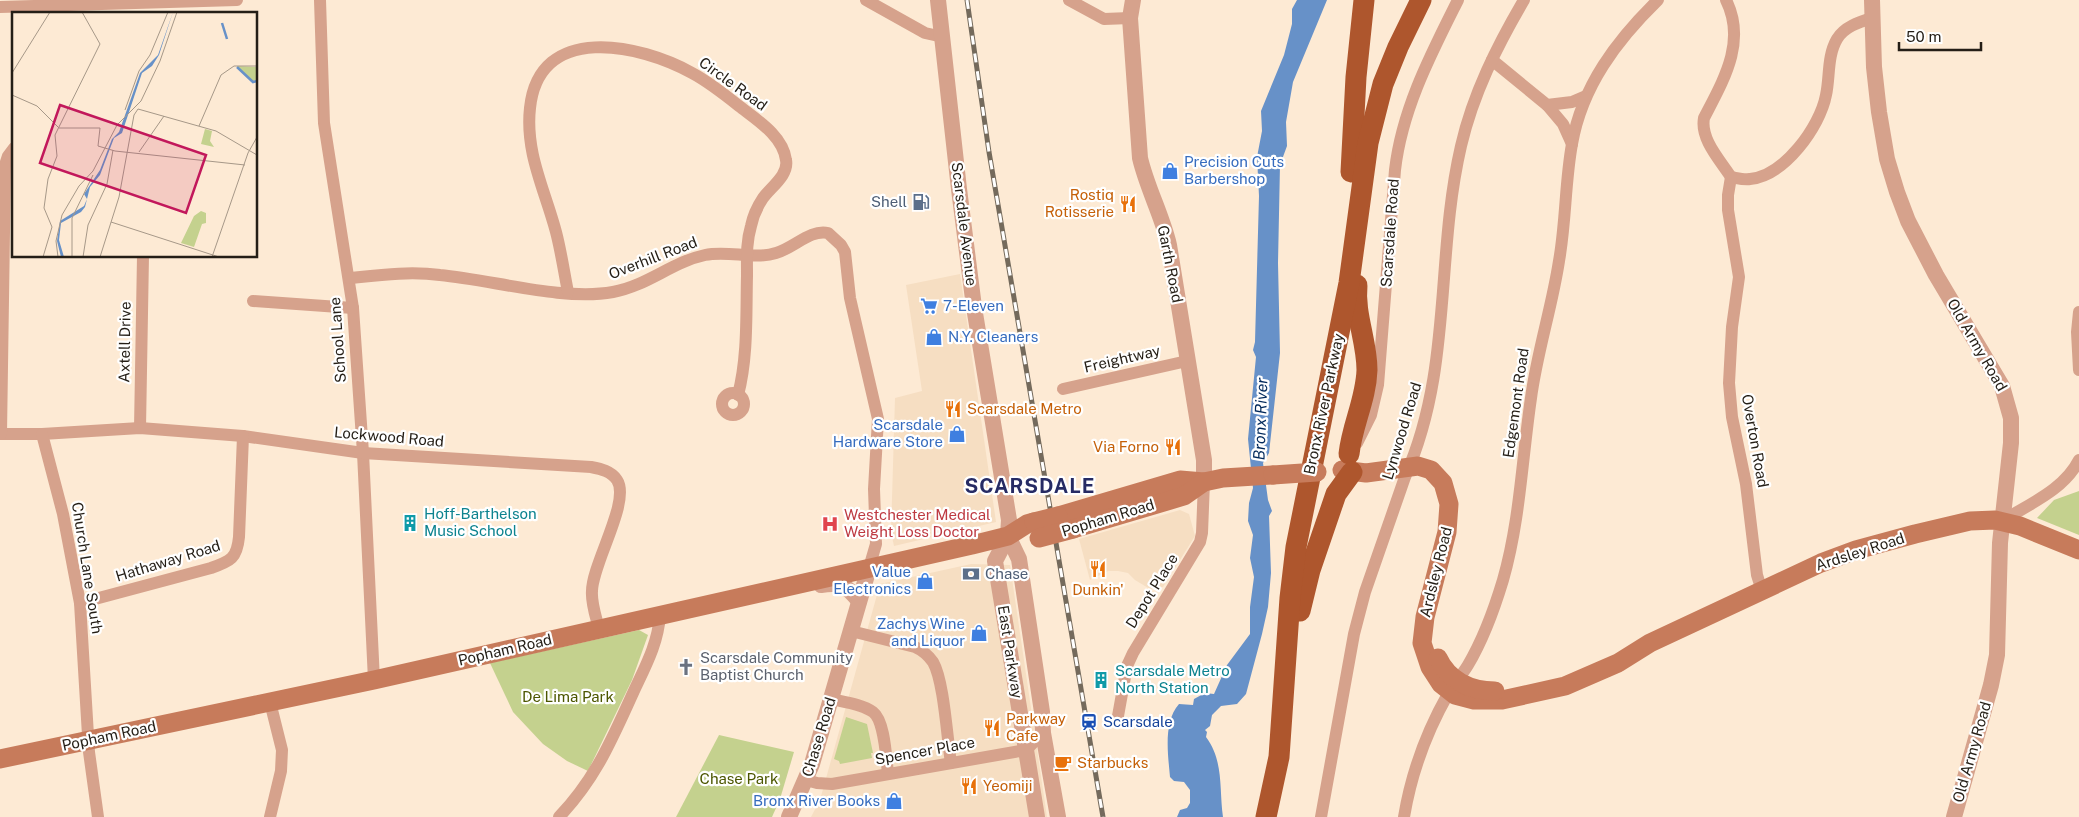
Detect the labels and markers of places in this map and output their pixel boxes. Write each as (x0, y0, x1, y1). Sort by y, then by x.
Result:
place label: Precision Cuts Barbershop (1184, 153, 1284, 187)
shop icon: Precision Cuts Barbershop (1160, 161, 1180, 181)
place label: Rostiq Rotisserie (1045, 186, 1114, 220)
fuel station icon: Shell (911, 192, 931, 212)
place label: Shell (871, 193, 907, 210)
restaurant icon: Rostiq Rotisserie (1118, 194, 1138, 214)
supermarket icon: 7-Eleven (919, 296, 939, 316)
place label: 7-Eleven (943, 297, 1004, 314)
shop icon: N.Y. Cleaners (924, 327, 944, 347)
place label: N.Y. Cleaners (948, 328, 1038, 345)
restaurant icon: Scarsdale Metro (943, 399, 963, 419)
place label: Scarsdale Metro (967, 400, 1082, 417)
place label: Scarsdale Hardware Store (833, 416, 943, 450)
shop icon: Scarsdale Hardware Store (947, 424, 967, 444)
restaurant icon: Via Forno (1163, 437, 1183, 457)
place label: Via Forno (1093, 438, 1159, 455)
place label: Hoff-Barthelson Music School (424, 505, 537, 539)
place label: Westchester Medical Weight Loss Doctor (844, 506, 991, 540)
building icon: Hoff-Barthelson Music School (400, 513, 420, 533)
hospital icon: Westchester Medical Weight Loss Doctor (820, 514, 840, 534)
restaurant icon: Dunkin' (1088, 559, 1108, 579)
place label: Value Electronics (833, 563, 911, 597)
bank icon: Chase (961, 564, 981, 584)
place label: Chase (985, 565, 1028, 582)
shop icon: Value Electronics (915, 571, 935, 591)
place label: Dunkin' (1072, 581, 1124, 598)
place label: Zachys Wine and Liquor (877, 615, 965, 649)
shop icon: Zachys Wine and Liquor (969, 623, 989, 643)
place label: Scarsdale Community Baptist Church (700, 649, 853, 683)
church icon: Scarsdale Community Baptist Church (676, 657, 696, 677)
place label: Scarsdale Metro North Station (1115, 662, 1230, 696)
building icon: Scarsdale Metro North Station (1091, 670, 1111, 690)
place label: Parkway Cafe (1006, 710, 1066, 744)
station icon: Scarsdale (1079, 712, 1099, 732)
place label: Scarsdale (1103, 713, 1173, 730)
restaurant icon: Parkway Cafe (982, 718, 1002, 738)
cafe icon: Starbucks (1053, 753, 1073, 773)
place label: Starbucks (1077, 754, 1148, 771)
restaurant icon: Yeomiji (959, 776, 979, 796)
place label: Yeomiji (983, 777, 1033, 794)
shop icon: Bronx River Books (884, 791, 904, 811)
place label: Bronx River Books (753, 792, 880, 809)

